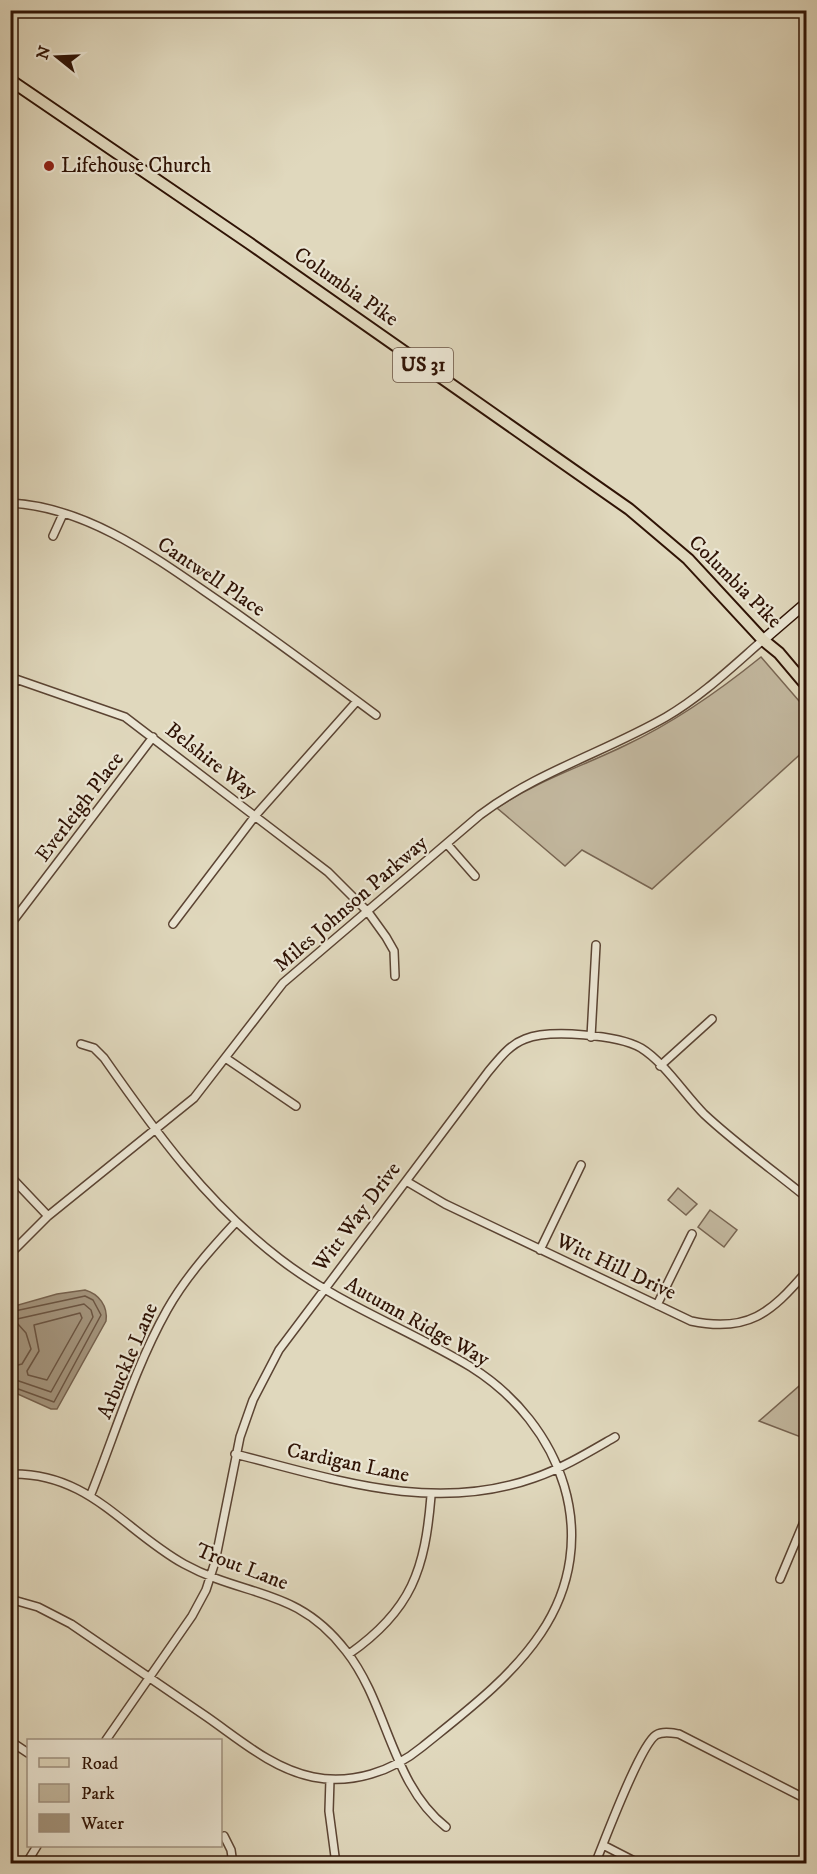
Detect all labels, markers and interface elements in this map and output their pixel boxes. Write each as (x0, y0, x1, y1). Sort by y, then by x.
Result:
north arrow (27, 27, 87, 87)
text: N (32, 43, 55, 62)
place label: Lifehouse Church (61, 153, 211, 179)
marker: Lifehouse Church (42, 159, 56, 173)
street label: Columbia Pike (289, 242, 403, 333)
road number: US 31 (393, 348, 453, 382)
street label: Columbia Pike (683, 530, 787, 634)
street label: Cantwell Place (152, 531, 270, 623)
street label: Belshire Way (160, 717, 263, 806)
street label: Everleigh Place (30, 747, 130, 867)
street label: Miles Johnson Parkway (269, 829, 434, 978)
street label: Witt Way Drive (307, 1157, 407, 1278)
street label: Witt Hill Drive (551, 1227, 680, 1306)
street label: Autumn Ridge Way (340, 1271, 495, 1373)
street label: Arbuckle Lane (92, 1299, 164, 1423)
street label: Cardigan Lane (284, 1437, 412, 1489)
street label: Trout Lane (192, 1538, 292, 1597)
legend (27, 1739, 222, 1847)
text: Road (81, 1753, 118, 1775)
text: Park (81, 1783, 115, 1805)
text: Water (80, 1813, 124, 1835)

